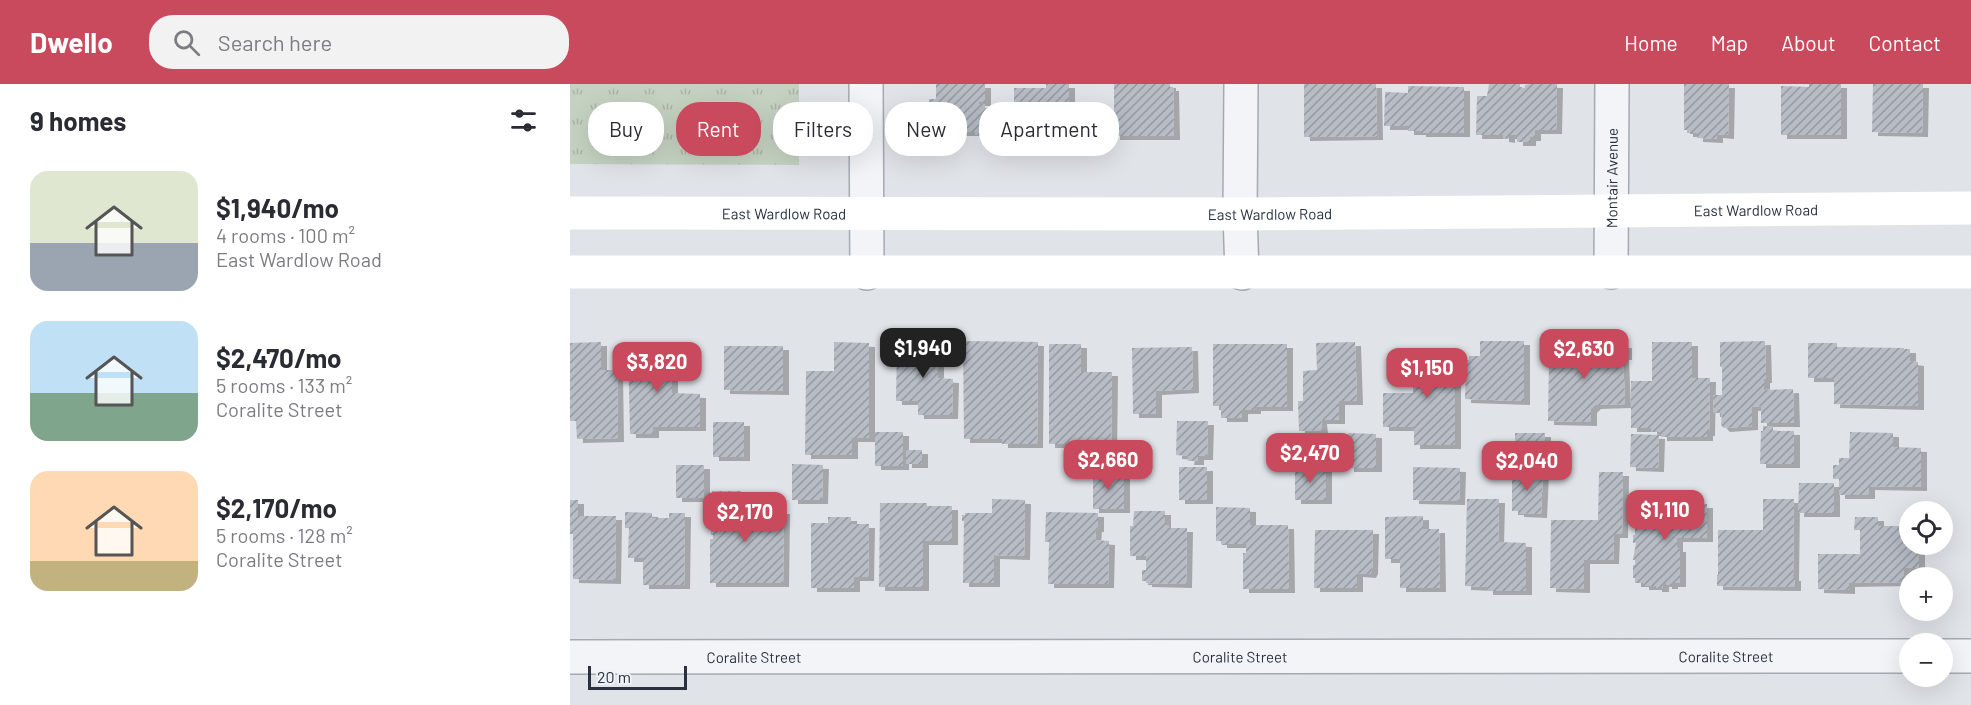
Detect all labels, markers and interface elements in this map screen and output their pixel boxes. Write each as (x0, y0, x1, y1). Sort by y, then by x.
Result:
search box (149, 15, 569, 69)
text: Dwello (30, 25, 113, 59)
icon: search (170, 26, 203, 59)
text: Search here (218, 29, 332, 55)
text: Home (1624, 30, 1678, 55)
text: Map (1711, 30, 1748, 55)
text: About (1781, 30, 1836, 55)
text: Contact (1869, 30, 1941, 55)
chip: Buy (588, 102, 664, 156)
chip: Rent (676, 102, 761, 156)
chip: Filters (773, 102, 873, 156)
chip: New (885, 102, 967, 156)
chip: Apartment (979, 102, 1119, 156)
icon: filters (507, 104, 540, 137)
text: 9 homes (30, 105, 126, 136)
street label: Montair Avenue (1602, 128, 1621, 228)
text: $1,940/mo (216, 192, 339, 223)
icon: home (78, 195, 150, 267)
street label: East Wardlow Road (1694, 200, 1818, 219)
street label: East Wardlow Road (722, 204, 846, 222)
street label: East Wardlow Road (1208, 204, 1332, 223)
text: 4 rooms · 100 m² (216, 223, 355, 247)
text: East Wardlow Road (216, 247, 382, 271)
pin: $1,940 (874, 328, 972, 379)
pin: $2,630 (1535, 329, 1633, 380)
text: $1,940 (894, 335, 952, 359)
text: $2,630 (1554, 336, 1614, 360)
text: $2,470/mo (216, 342, 342, 373)
pin: $3,820 (608, 342, 706, 393)
icon: home (78, 345, 150, 417)
pin: $1,150 (1378, 348, 1476, 399)
text: $3,820 (627, 349, 687, 373)
text: $1,150 (1400, 355, 1454, 379)
text: 5 rooms · 133 m² (216, 373, 352, 397)
text: Coralite Street (216, 397, 342, 421)
pin: $2,470 (1261, 433, 1359, 484)
pin: $2,660 (1059, 440, 1157, 491)
text: $2,470 (1280, 440, 1340, 464)
pin: $2,040 (1478, 441, 1576, 492)
text: $2,660 (1078, 447, 1138, 471)
text: $2,040 (1496, 448, 1558, 472)
pin: $1,110 (1616, 490, 1714, 541)
text: $2,170/mo (216, 492, 337, 523)
pin: $2,170 (696, 492, 794, 543)
icon: home (78, 495, 150, 567)
text: $1,110 (1640, 497, 1690, 521)
text: $2,170 (717, 499, 773, 523)
map controls (1899, 501, 1953, 687)
button: locate (1899, 501, 1953, 555)
text: 5 rooms · 128 m² (216, 523, 353, 547)
text: Coralite Street (216, 547, 342, 571)
button: + (1899, 567, 1953, 621)
button: − (1899, 633, 1953, 687)
street label: Coralite Street (1193, 647, 1287, 666)
street label: Coralite Street (1679, 647, 1773, 665)
street label: Coralite Street (707, 648, 801, 666)
scale bar (588, 663, 687, 690)
text: 20 m (597, 667, 631, 686)

